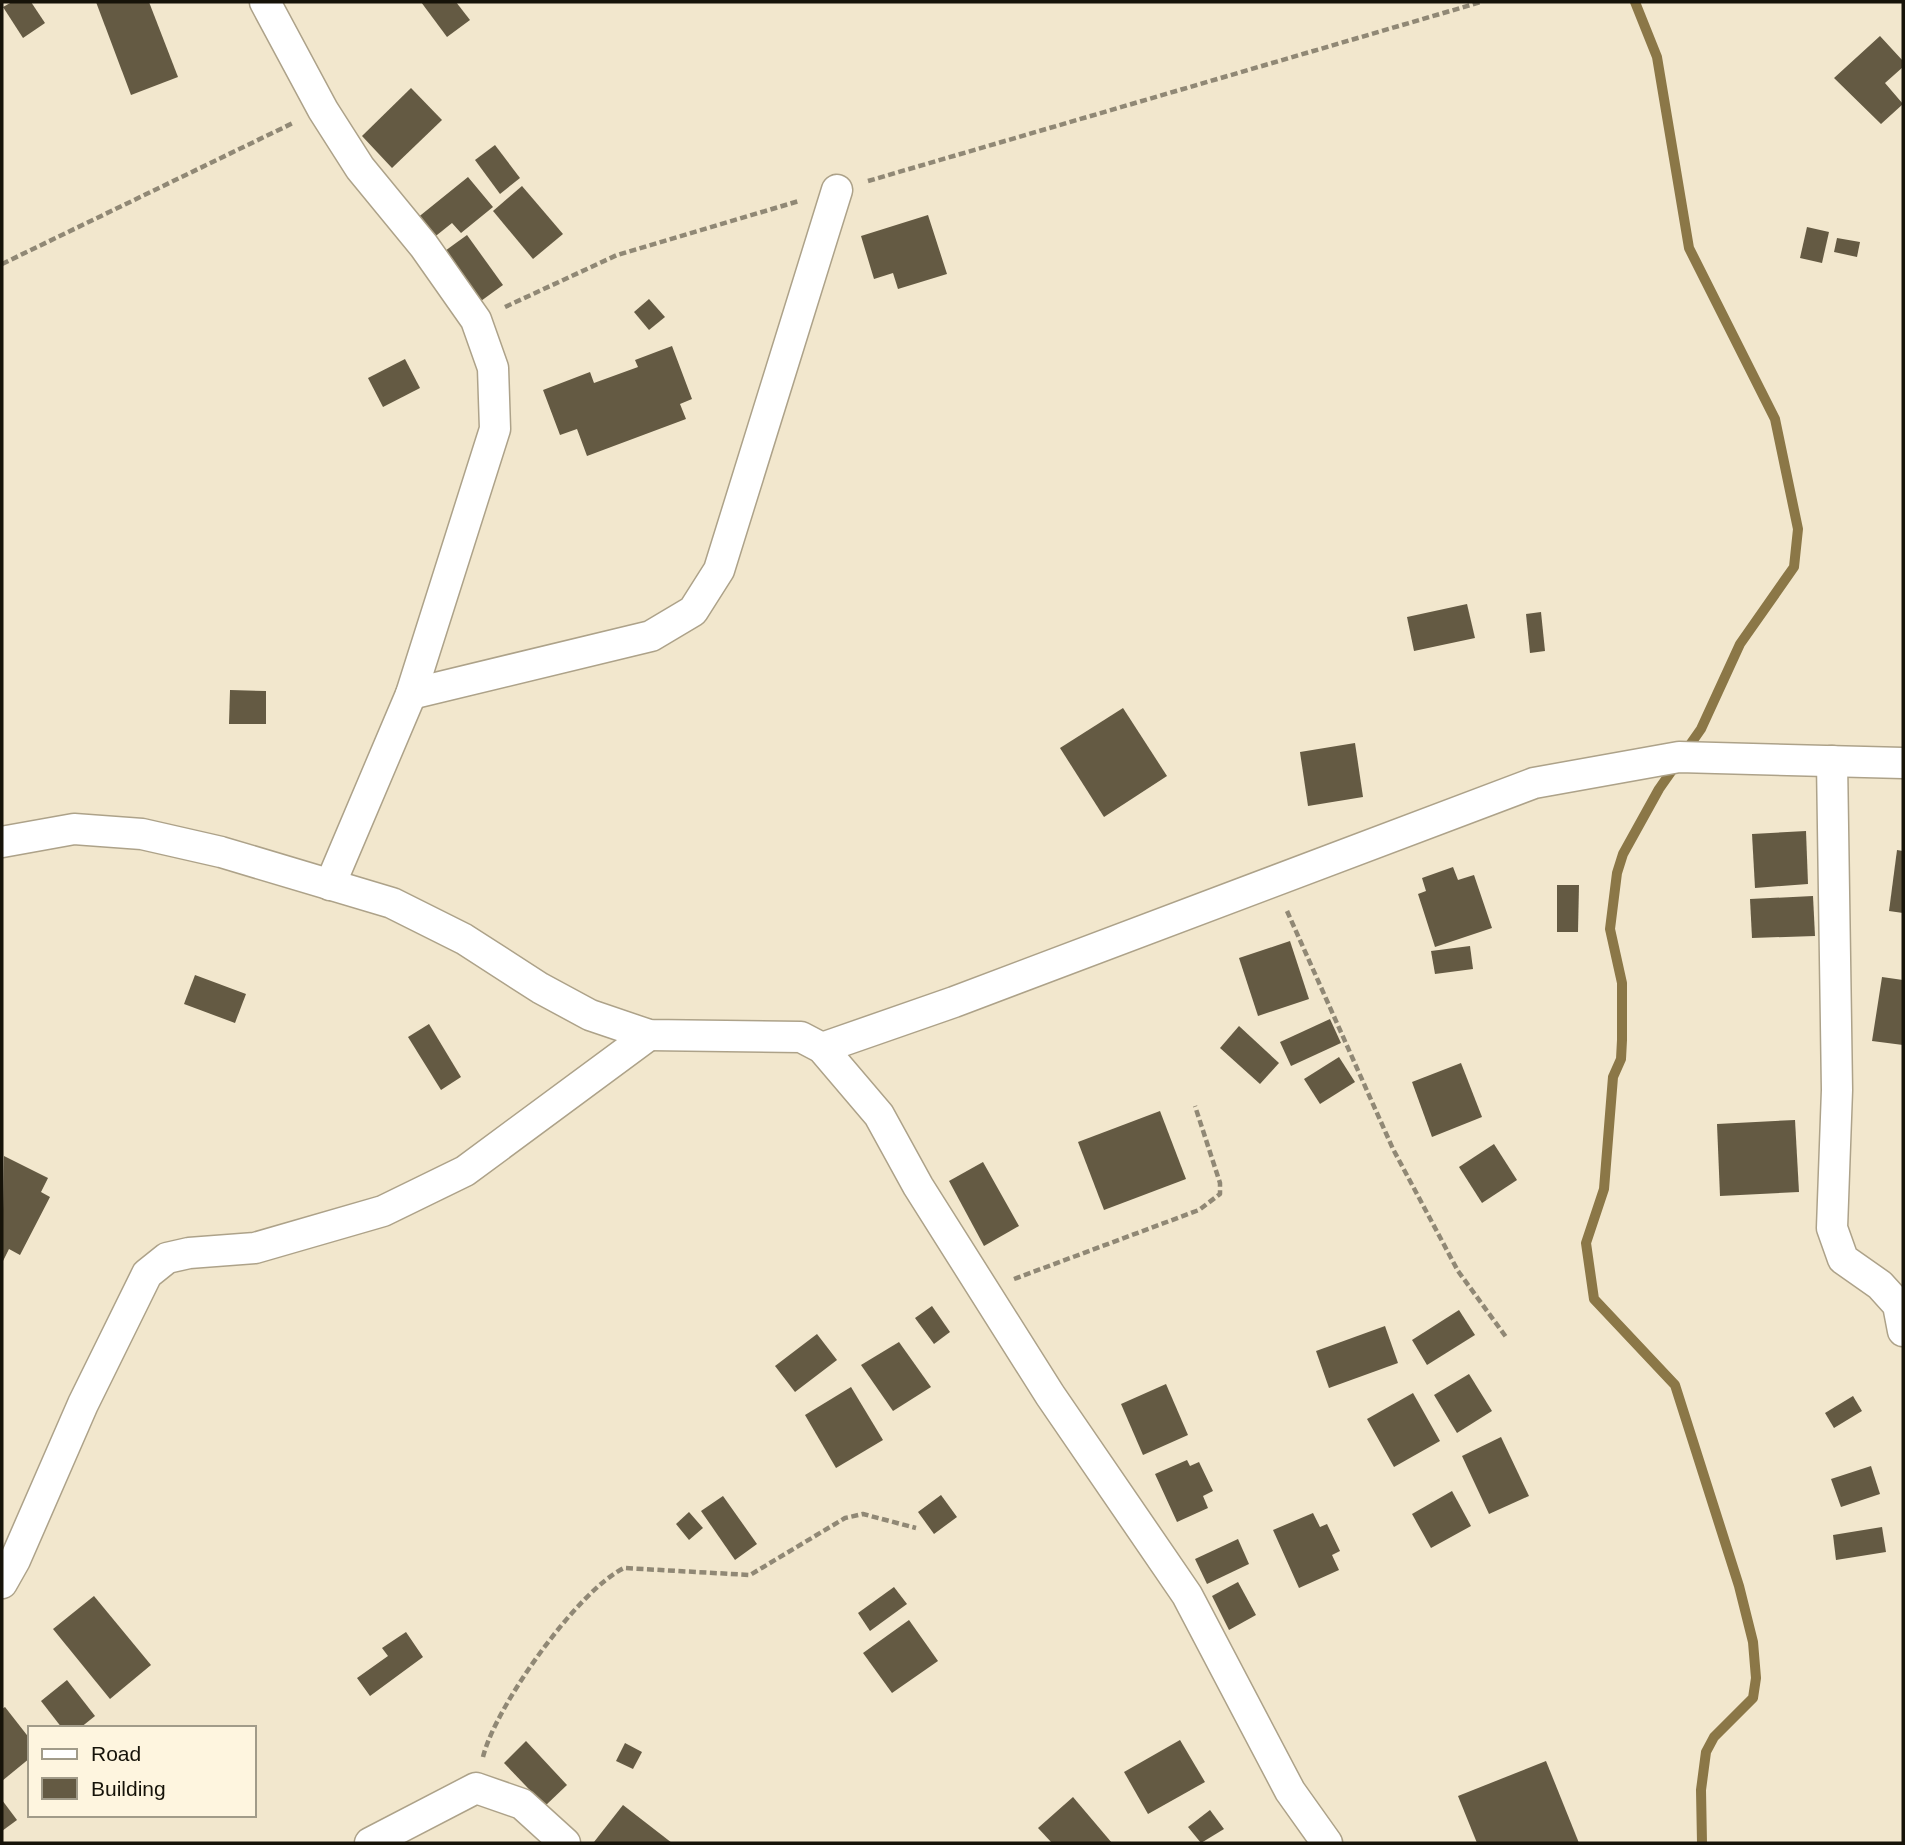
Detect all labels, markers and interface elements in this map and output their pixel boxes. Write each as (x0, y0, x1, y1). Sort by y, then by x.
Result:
legend (28, 1726, 256, 1817)
text: Road (91, 1742, 141, 1765)
text: Building (91, 1777, 166, 1800)

